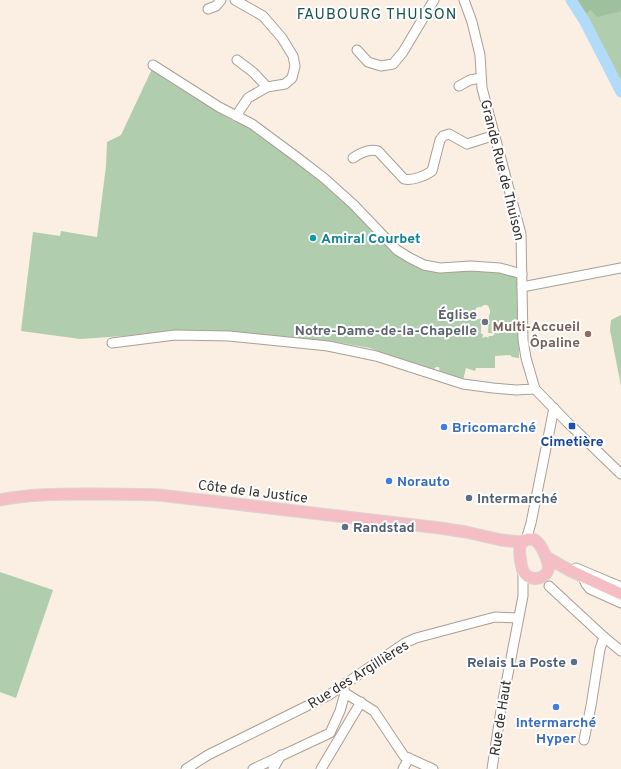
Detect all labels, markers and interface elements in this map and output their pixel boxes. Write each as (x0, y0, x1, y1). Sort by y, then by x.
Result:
district label: FAUBOURG THUISON (297, 6, 457, 25)
street label: Grande Rue de Thuison (476, 98, 527, 243)
place label: Amiral Courbet (321, 231, 421, 248)
marker: Amiral Courbet (308, 233, 318, 243)
place label: Église Notre-Dame-de-la-Chapelle (295, 306, 477, 340)
marker: Église Notre-Dame-de-la-Chapelle (480, 317, 490, 327)
place label: Multi-Accueil Ôpaline (493, 319, 580, 352)
marker: Multi-Accueil Ôpaline (583, 329, 593, 339)
place label: Bricomarché (452, 420, 536, 437)
marker: Cimetière (567, 421, 577, 431)
marker: Bricomarché (439, 422, 449, 432)
place label: Cimetière (540, 434, 604, 451)
place label: Norauto (397, 474, 450, 491)
marker: Norauto (384, 476, 394, 486)
street label: Côte de la Justice (197, 477, 309, 508)
place label: Intermarché (477, 491, 558, 508)
marker: Intermarché (464, 493, 474, 503)
place label: Randstad (353, 520, 415, 537)
marker: Randstad (340, 522, 350, 532)
street label: Rue des Argillières (305, 637, 412, 713)
place label: Relais La Poste (467, 655, 566, 672)
marker: Relais La Poste (569, 657, 579, 667)
street label: Rue de Haut (487, 679, 516, 757)
marker: Intermarché Hyper (551, 702, 561, 712)
place label: Intermarché Hyper (516, 715, 596, 748)

